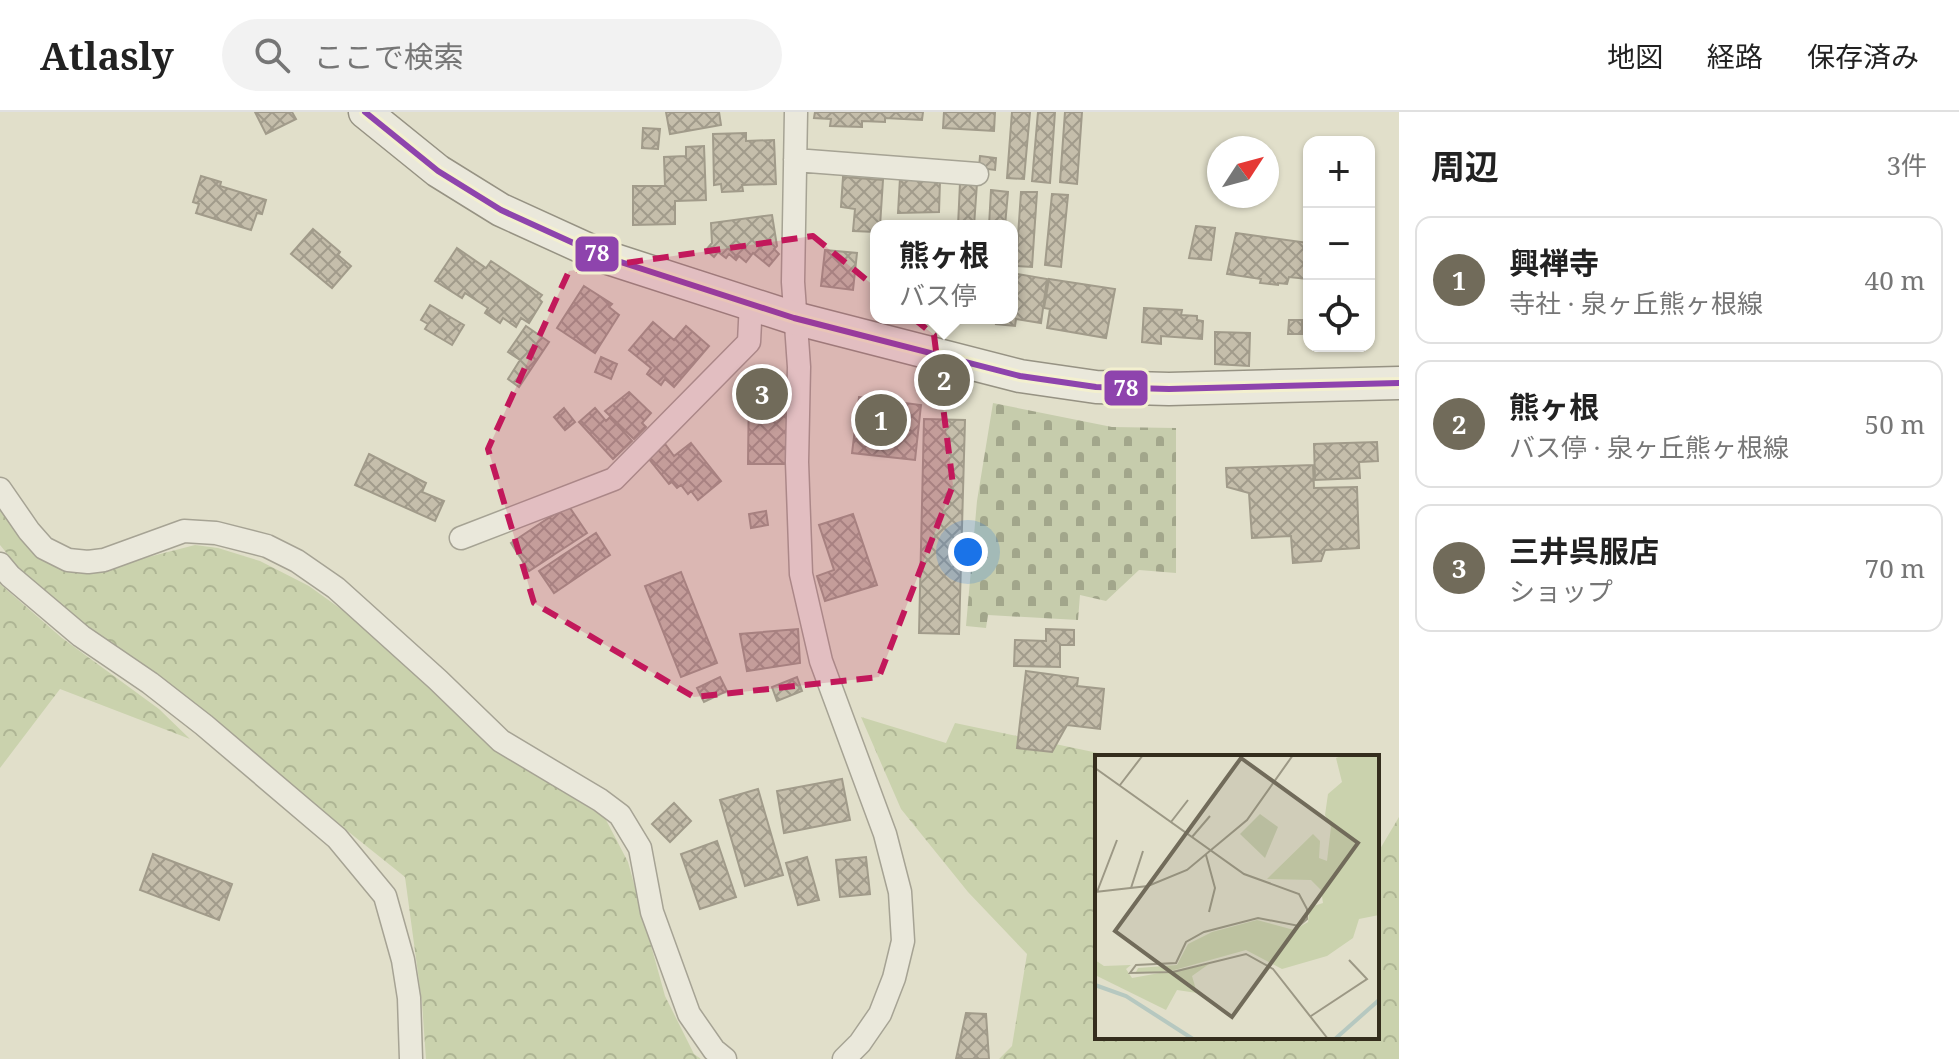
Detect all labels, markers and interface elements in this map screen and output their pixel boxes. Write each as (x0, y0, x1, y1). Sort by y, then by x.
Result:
search box (222, 19, 782, 91)
text: Atlasly (40, 29, 174, 81)
icon: search (250, 33, 294, 77)
text: ここで検索 (314, 36, 464, 77)
text: 地図 (1607, 37, 1663, 75)
text: 経路 (1707, 37, 1763, 75)
text: 保存済み (1807, 37, 1919, 75)
north arrow (1207, 136, 1279, 208)
map controls (1303, 136, 1375, 352)
button: + (1303, 136, 1375, 208)
text: 周辺 (1431, 143, 1499, 189)
text: 3件 (1886, 147, 1927, 183)
button: − (1303, 208, 1375, 280)
popup (870, 220, 1018, 324)
text: 熊ヶ根 (899, 234, 989, 275)
line badge: 78 (574, 235, 620, 273)
text: 78 (585, 237, 609, 267)
text: 興禅寺 (1509, 242, 1599, 283)
text: 1 (1452, 262, 1466, 298)
text: 40 m (1865, 262, 1925, 298)
text: バス停 (899, 277, 977, 313)
button: locate (1303, 280, 1375, 352)
text: 寺社 · 泉ヶ丘熊ヶ根線 (1509, 285, 1763, 321)
pin: 2 (918, 350, 970, 410)
pin: 3 (736, 364, 788, 424)
line badge: 78 (1103, 369, 1149, 407)
text: 78 (1114, 372, 1138, 402)
text: 熊ヶ根 (1509, 386, 1599, 427)
pin: 1 (855, 390, 907, 450)
text: 2 (1452, 406, 1466, 442)
text: 50 m (1865, 406, 1925, 442)
text: バス停 · 泉ヶ丘熊ヶ根線 (1509, 429, 1789, 465)
text: 三井呉服店 (1509, 530, 1659, 571)
your location (948, 532, 988, 572)
text: 3 (1452, 550, 1466, 586)
text: 70 m (1865, 550, 1925, 586)
text: ショップ (1509, 573, 1613, 609)
inset map (1095, 755, 1379, 1039)

